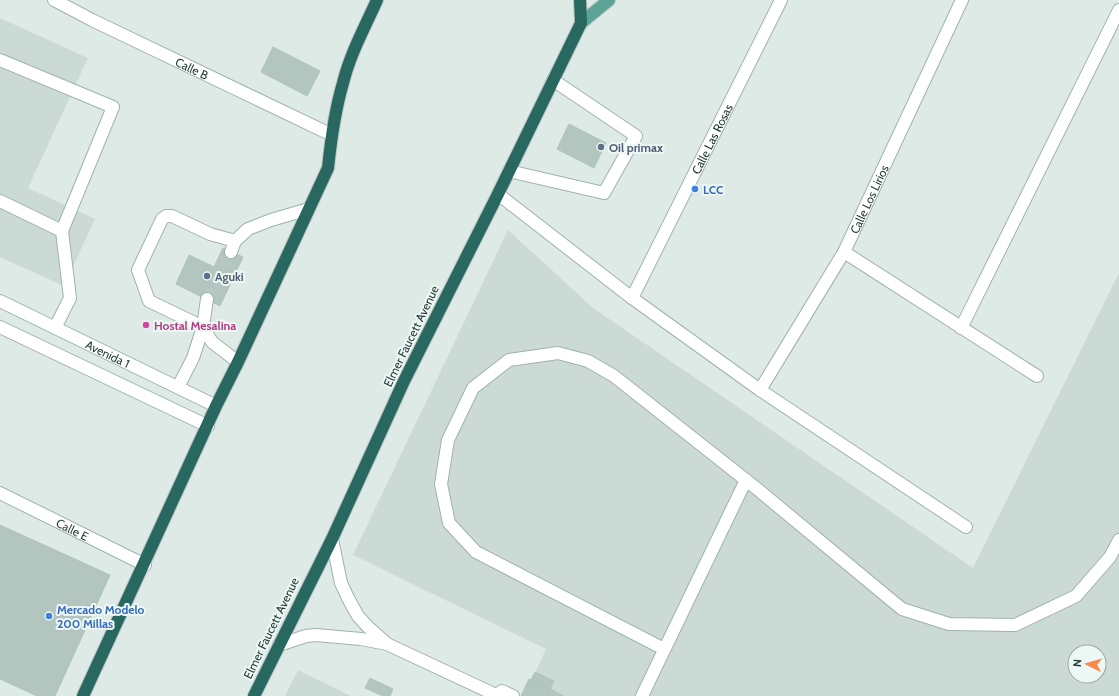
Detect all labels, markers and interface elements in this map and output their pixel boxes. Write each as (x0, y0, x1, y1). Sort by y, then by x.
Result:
street label: Calle B (173, 54, 211, 82)
street label: Calle Las Rosas (688, 101, 735, 176)
place label: Oil primax (609, 140, 663, 155)
marker: Oil primax (596, 142, 606, 152)
street label: Calle Los Lirios (846, 162, 891, 236)
place label: LCC (703, 182, 723, 197)
marker: LCC (690, 184, 700, 194)
place label: Aguki (215, 269, 244, 284)
marker: Aguki (202, 271, 212, 281)
street label: Elmer Faucett Avenue (380, 283, 442, 389)
place label: Hostal Mesalina (154, 318, 236, 333)
marker: Hostal Mesalina (141, 320, 151, 330)
street label: Avenida 1 (83, 336, 132, 371)
street label: Calle E (54, 515, 92, 544)
street label: Elmer Faucett Avenue (240, 575, 302, 681)
place label: Mercado Modelo 200 Millas (57, 602, 145, 631)
marker: Mercado Modelo 200 Millas (44, 611, 54, 621)
north arrow (1067, 644, 1107, 684)
text: N (1070, 659, 1084, 668)

